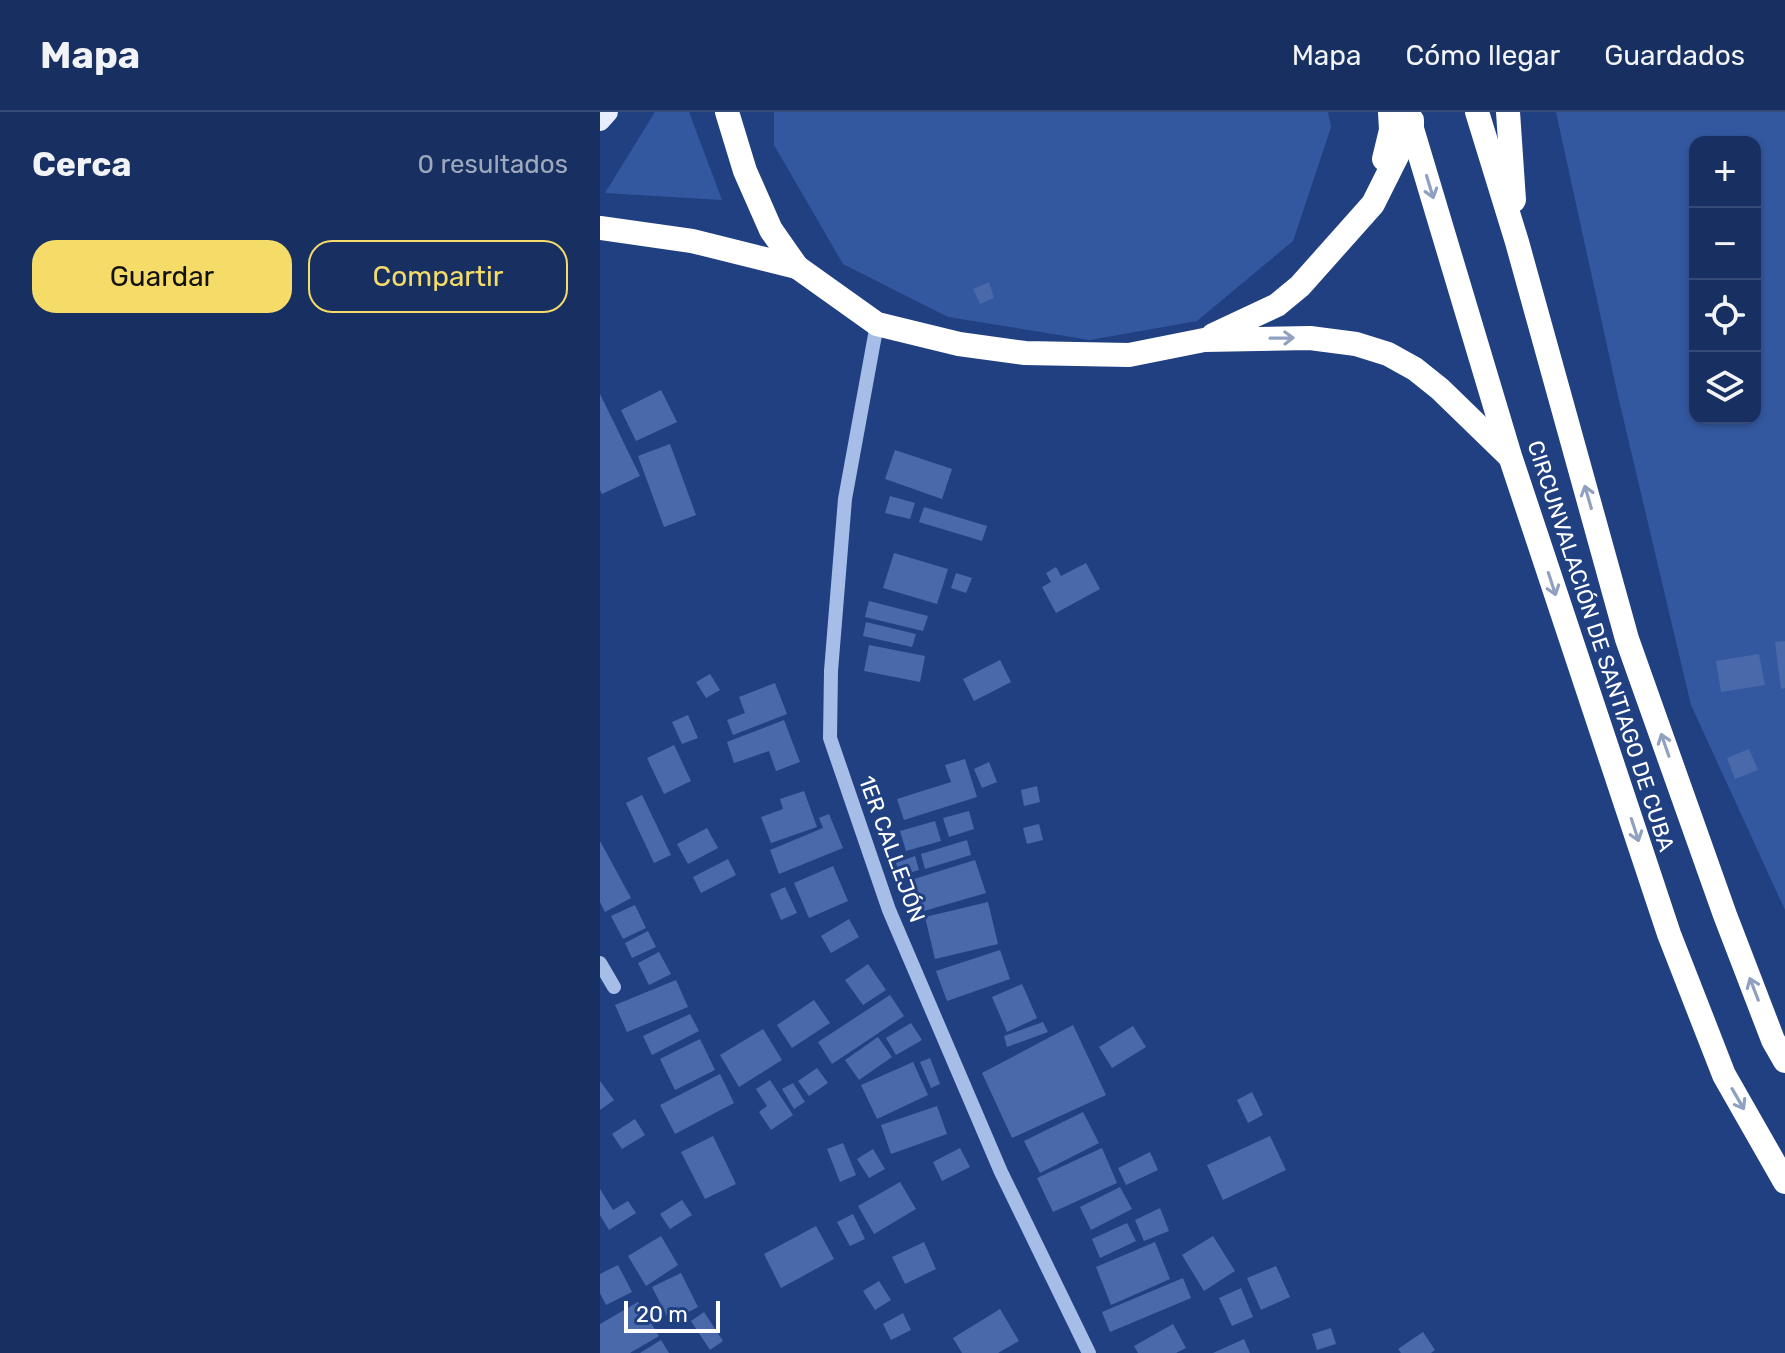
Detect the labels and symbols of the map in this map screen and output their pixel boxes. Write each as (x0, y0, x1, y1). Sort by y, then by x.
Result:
one-way arrow (1423, 173, 1438, 199)
one-way arrow (1268, 331, 1295, 346)
street label: CIRCUNVALACIÓN DE SANTIAGO DE CUBA (1522, 437, 1680, 855)
one-way arrow (1580, 484, 1595, 510)
one-way arrow (1546, 571, 1561, 596)
one-way arrow (1656, 733, 1671, 758)
street label: 1ER CALLEJÓN (853, 772, 931, 926)
one-way arrow (1628, 817, 1643, 842)
one-way arrow (1746, 977, 1760, 1002)
one-way arrow (1731, 1086, 1746, 1110)
scale bar (624, 1297, 720, 1333)

